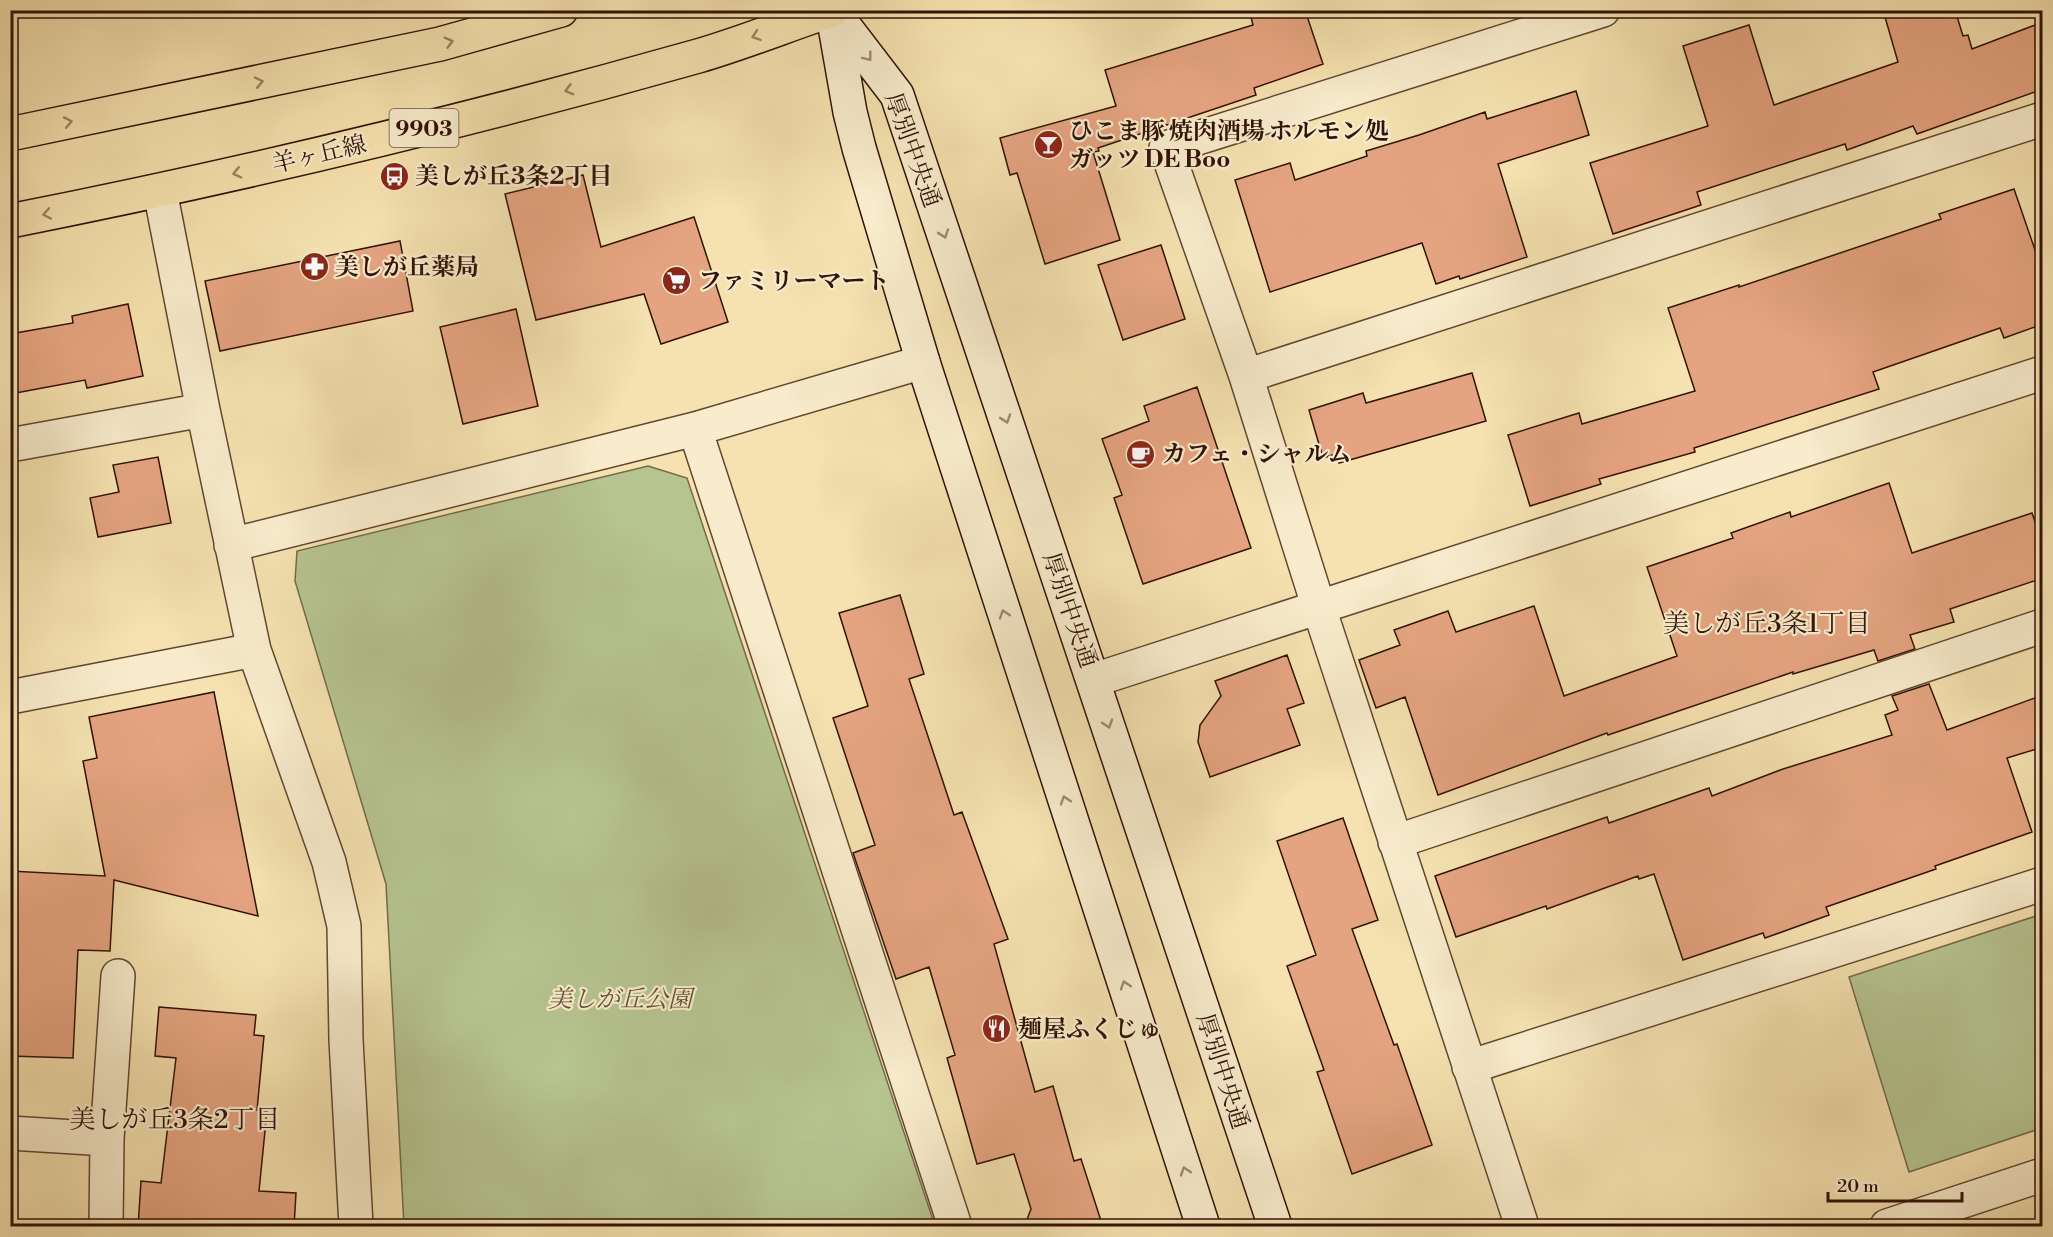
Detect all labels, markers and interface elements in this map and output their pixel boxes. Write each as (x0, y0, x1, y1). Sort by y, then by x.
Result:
one-way arrow (751, 29, 762, 41)
one-way arrow (444, 36, 454, 49)
one-way arrow (861, 50, 872, 61)
one-way arrow (253, 77, 263, 90)
one-way arrow (564, 83, 575, 95)
street label: 厚別中央通 (877, 89, 947, 212)
road number: 9903 (390, 109, 458, 147)
one-way arrow (63, 116, 73, 129)
place label: ひこま豚 焼肉酒場 ホルモン処 ガッツ DE Boo (1069, 117, 1389, 175)
bar icon: ひこま豚 焼肉酒場 ホルモン処 ガッツ DE Boo (1032, 129, 1064, 161)
street label: 羊ヶ丘線 (269, 130, 369, 180)
bus stop icon: 美しが丘3条2丁目 (378, 160, 410, 192)
place label: 美しが丘3条2丁目 (415, 162, 612, 192)
one-way arrow (233, 165, 243, 178)
one-way arrow (42, 207, 52, 220)
one-way arrow (937, 228, 949, 239)
pharmacy icon: 美しが丘薬局 (298, 251, 330, 283)
place label: 美しが丘薬局 (335, 253, 479, 283)
supermarket icon: ファミリーマート (661, 265, 693, 297)
place label: ファミリーマート (698, 267, 890, 297)
one-way arrow (999, 413, 1011, 424)
cafe icon: カフェ・シャルム (1125, 438, 1157, 470)
place label: カフェ・シャルム (1162, 440, 1351, 470)
street label: 厚別中央通 (1035, 549, 1103, 672)
district label: 美しが丘3条1丁目 (1663, 608, 1871, 640)
one-way arrow (999, 609, 1012, 620)
one-way arrow (1101, 718, 1113, 729)
one-way arrow (1059, 795, 1072, 806)
one-way arrow (1120, 980, 1132, 991)
park label: 美しが丘公園 (548, 985, 696, 1015)
street label: 厚別中央通 (1189, 1010, 1255, 1133)
restaurant icon: 麺屋ふくじゅ (981, 1013, 1013, 1045)
place label: 麺屋ふくじゅ (1018, 1015, 1162, 1045)
district label: 美しが丘3条2丁目 (69, 1104, 281, 1136)
scale bar (1828, 1165, 1962, 1203)
one-way arrow (1180, 1166, 1192, 1177)
text: 20 m (1837, 1175, 1879, 1198)

